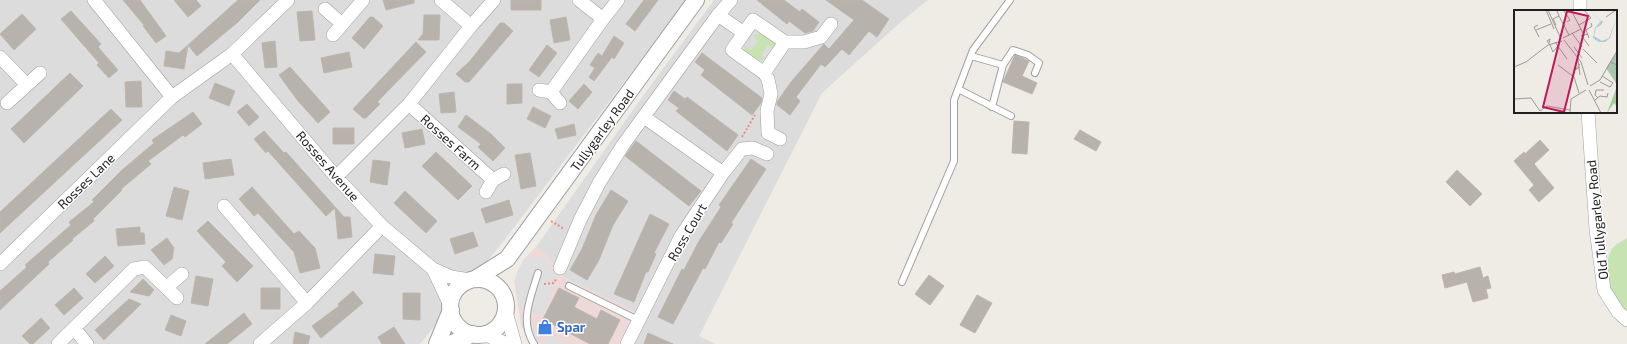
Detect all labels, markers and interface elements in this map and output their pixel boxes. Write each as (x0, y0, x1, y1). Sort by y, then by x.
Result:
inset map (1514, 10, 1617, 113)
street label: Tullygarley Road (567, 86, 637, 174)
street label: Rosses Farm (418, 111, 484, 173)
street label: Rosses Avenue (293, 127, 363, 205)
street label: Rosses Lane (54, 150, 118, 212)
street label: Old Tullygarley Road (1583, 159, 1611, 281)
street label: Ross Court (664, 200, 710, 264)
shop icon: Spar (536, 318, 554, 336)
place label: Spar (557, 319, 586, 335)

